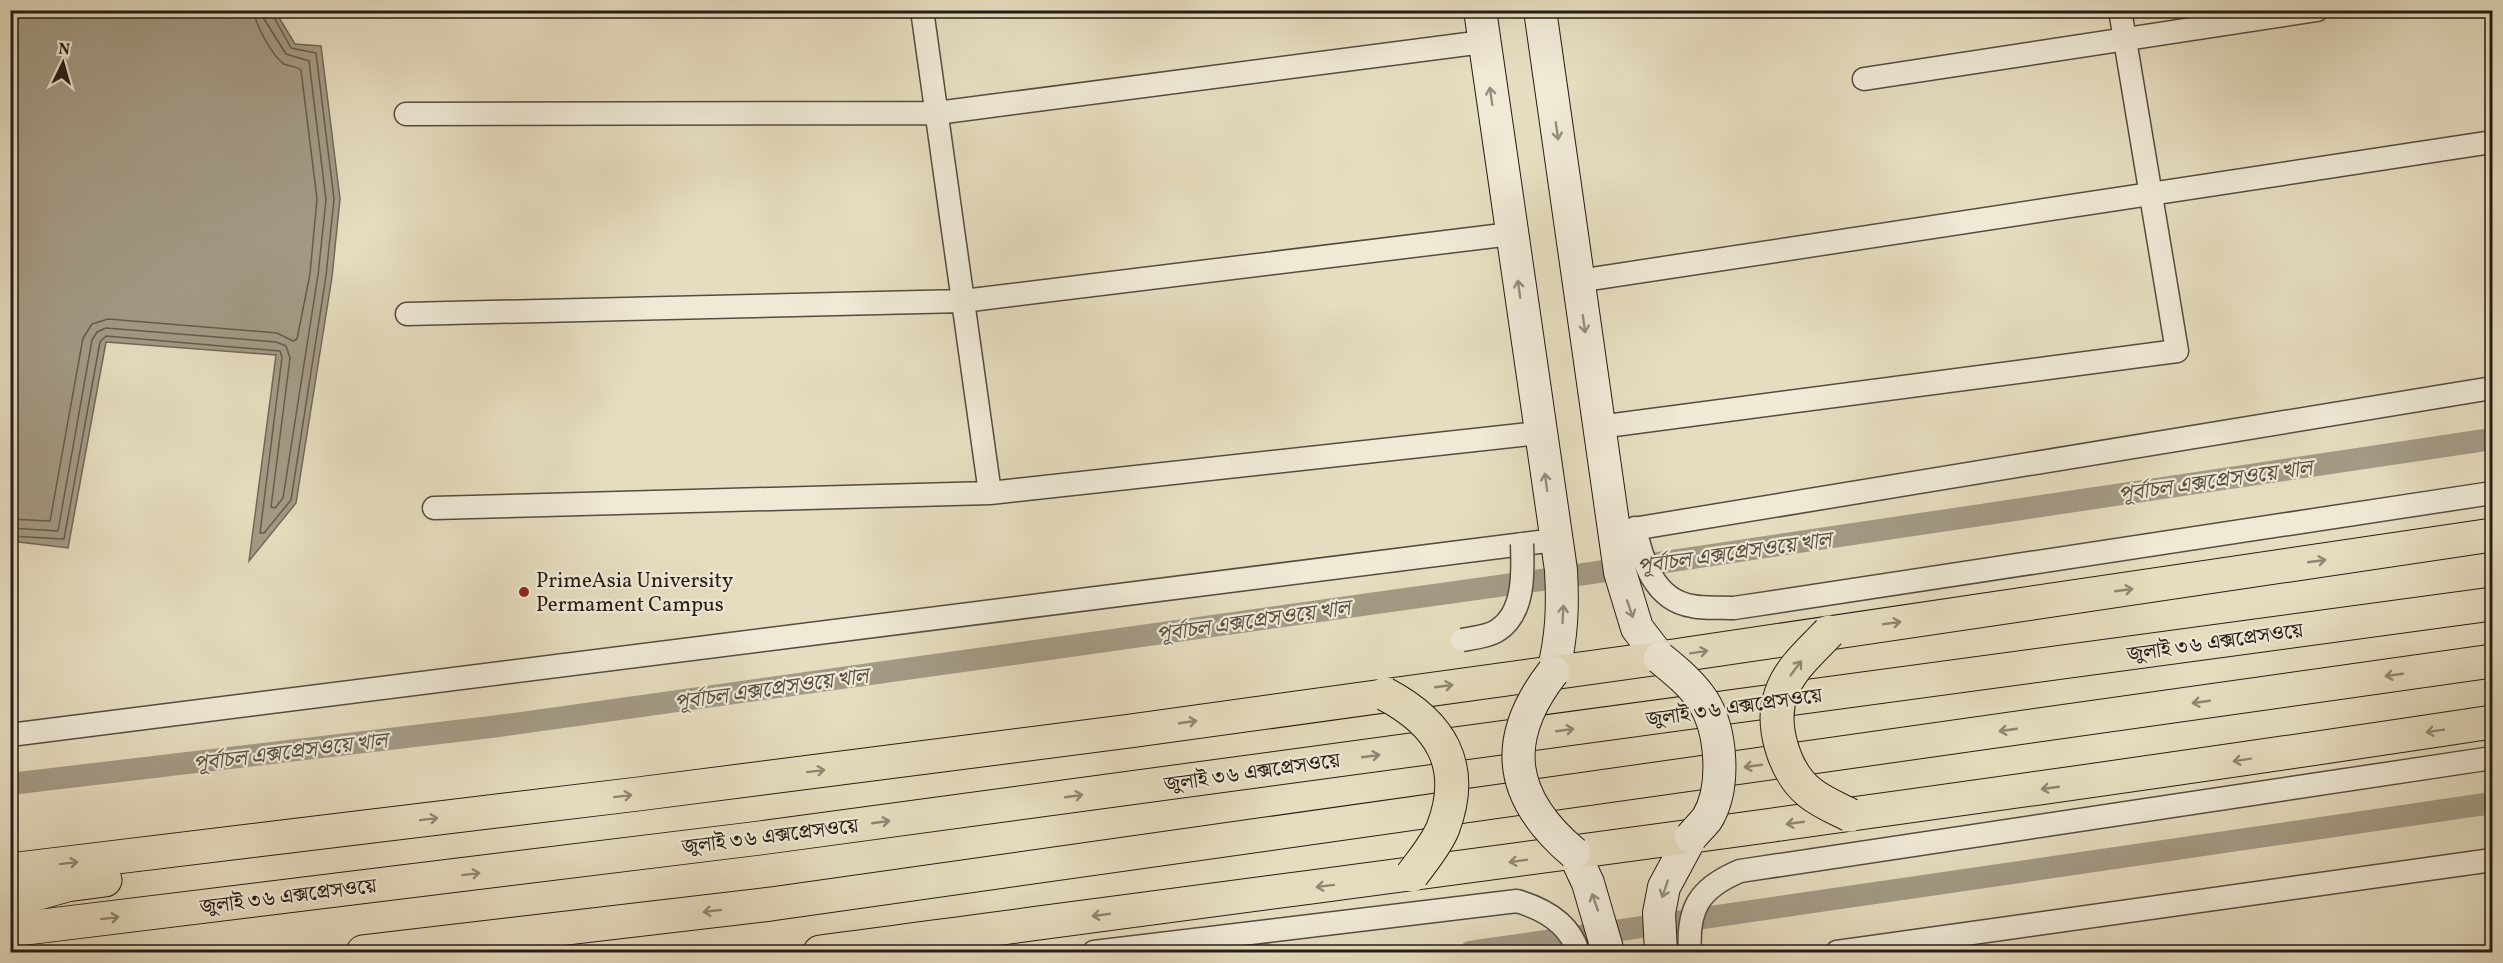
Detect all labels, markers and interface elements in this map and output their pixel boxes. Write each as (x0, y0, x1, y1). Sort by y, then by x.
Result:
north arrow (33, 33, 93, 93)
text: N (57, 39, 71, 62)
one-way arrow (1485, 87, 1496, 107)
one-way arrow (1551, 120, 1562, 140)
one-way arrow (1513, 280, 1524, 300)
one-way arrow (1579, 313, 1590, 333)
water label: পূর্বাচল এক্সপ্রেসওয়ে খাল (2116, 453, 2319, 511)
one-way arrow (1541, 473, 1552, 493)
water label: পূর্বাচল এক্সপ্রেসওয়ে খাল (1635, 525, 1838, 583)
one-way arrow (2307, 556, 2326, 567)
place label: PrimeAsia University Permament Campus (536, 567, 734, 620)
marker: PrimeAsia University Permament Campus (517, 585, 531, 599)
one-way arrow (2114, 585, 2133, 596)
water label: পূর্বাচল এক্সপ্রেসওয়ে খাল (1154, 593, 1357, 651)
one-way arrow (1626, 600, 1637, 618)
one-way arrow (1557, 605, 1568, 625)
street label: জুলাই ৩৬ এক্সপ্রেসওয়ে (2124, 617, 2306, 670)
one-way arrow (1882, 618, 1902, 629)
one-way arrow (1689, 646, 1709, 657)
one-way arrow (1790, 660, 1803, 676)
water label: পূর্বাচল এক্সপ্রেসওয়ে খাল (672, 661, 875, 719)
one-way arrow (2385, 670, 2405, 681)
one-way arrow (1433, 681, 1453, 692)
street label: জুলাই ৩৬ এক্সপ্রেসওয়ে (1643, 682, 1825, 735)
one-way arrow (2192, 697, 2212, 708)
one-way arrow (1178, 717, 1198, 728)
one-way arrow (1554, 724, 1574, 735)
one-way arrow (1999, 724, 2019, 735)
one-way arrow (2425, 725, 2445, 736)
water label: পূর্বাচল এক্সপ্রেসওয়ে খাল (191, 726, 394, 781)
street label: জুলাই ৩৬ এক্সপ্রেসওয়ে (1161, 747, 1343, 800)
one-way arrow (1361, 750, 1381, 761)
one-way arrow (2232, 754, 2252, 765)
one-way arrow (1743, 760, 1763, 771)
one-way arrow (806, 766, 825, 777)
one-way arrow (2041, 782, 2061, 793)
one-way arrow (612, 790, 632, 801)
one-way arrow (1064, 790, 1083, 801)
street label: জুলাই ৩৬ এক্সপ্রেসওয়ে (679, 812, 861, 863)
one-way arrow (419, 814, 438, 825)
one-way arrow (870, 816, 890, 827)
one-way arrow (1785, 817, 1805, 828)
one-way arrow (1509, 855, 1529, 866)
one-way arrow (58, 857, 78, 868)
one-way arrow (460, 868, 480, 879)
street label: জুলাই ৩৬ এক্সপ্রেসওয়ে (197, 872, 379, 923)
one-way arrow (1659, 879, 1670, 898)
one-way arrow (1315, 881, 1335, 892)
one-way arrow (1588, 893, 1599, 912)
one-way arrow (703, 906, 723, 917)
one-way arrow (1091, 910, 1111, 921)
one-way arrow (100, 913, 120, 924)

